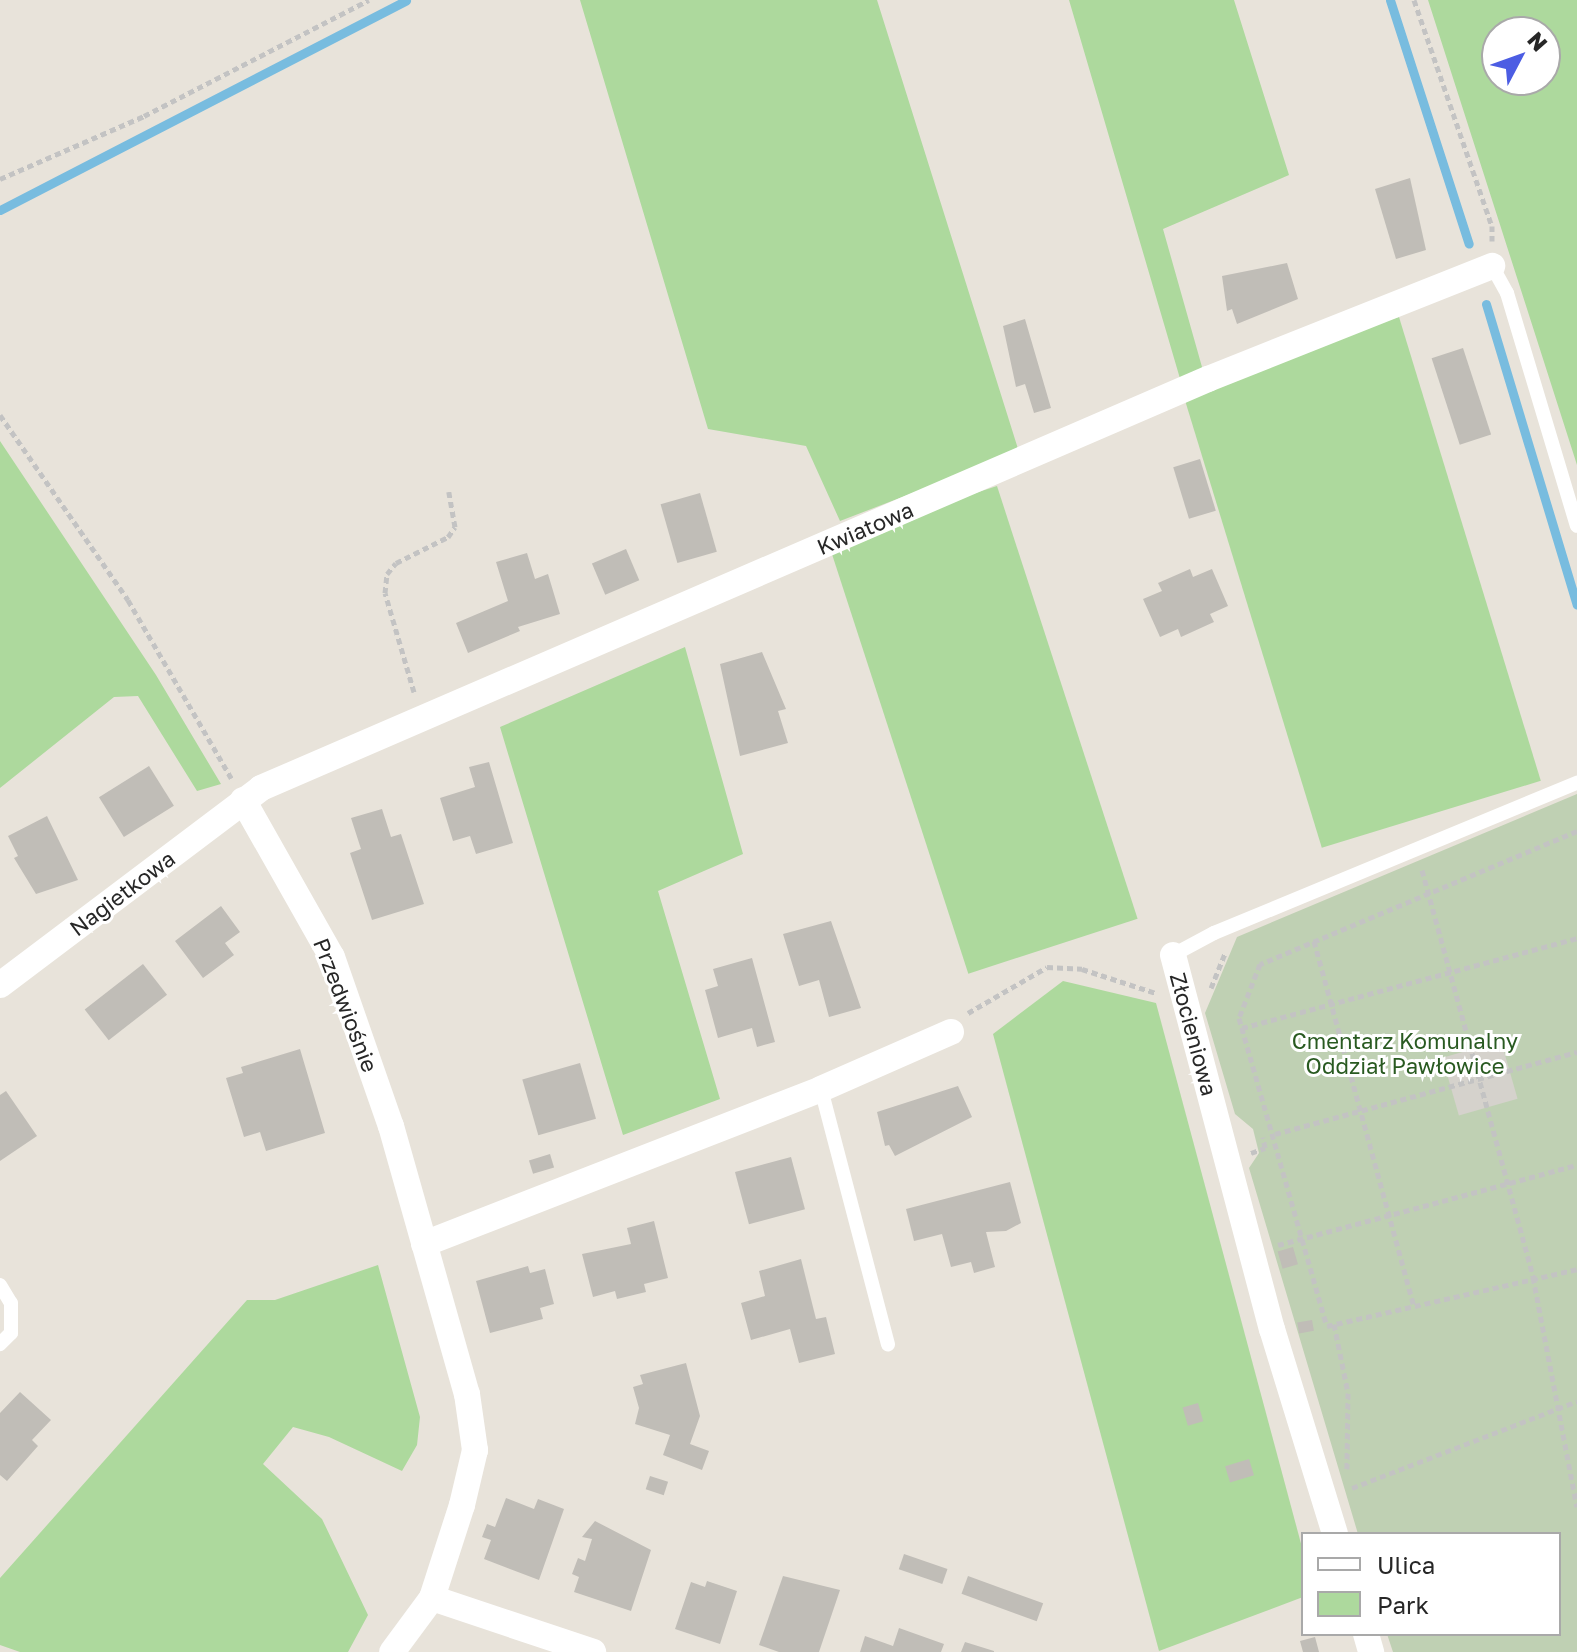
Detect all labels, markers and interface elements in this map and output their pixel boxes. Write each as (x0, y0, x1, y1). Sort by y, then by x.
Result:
north arrow (1481, 16, 1561, 96)
text: N (1522, 26, 1554, 56)
street label: Kwiatowa (813, 496, 917, 560)
street label: Nagietkowa (64, 845, 180, 941)
street label: Przedwiośnie (308, 934, 384, 1076)
street label: Złocieniowa (1165, 970, 1223, 1098)
park label: Cmentarz Komunalny Oddział Pawłowice (1292, 1027, 1518, 1078)
legend (1301, 1532, 1561, 1636)
text: Ulica (1377, 1550, 1435, 1579)
text: Park (1377, 1590, 1429, 1619)

